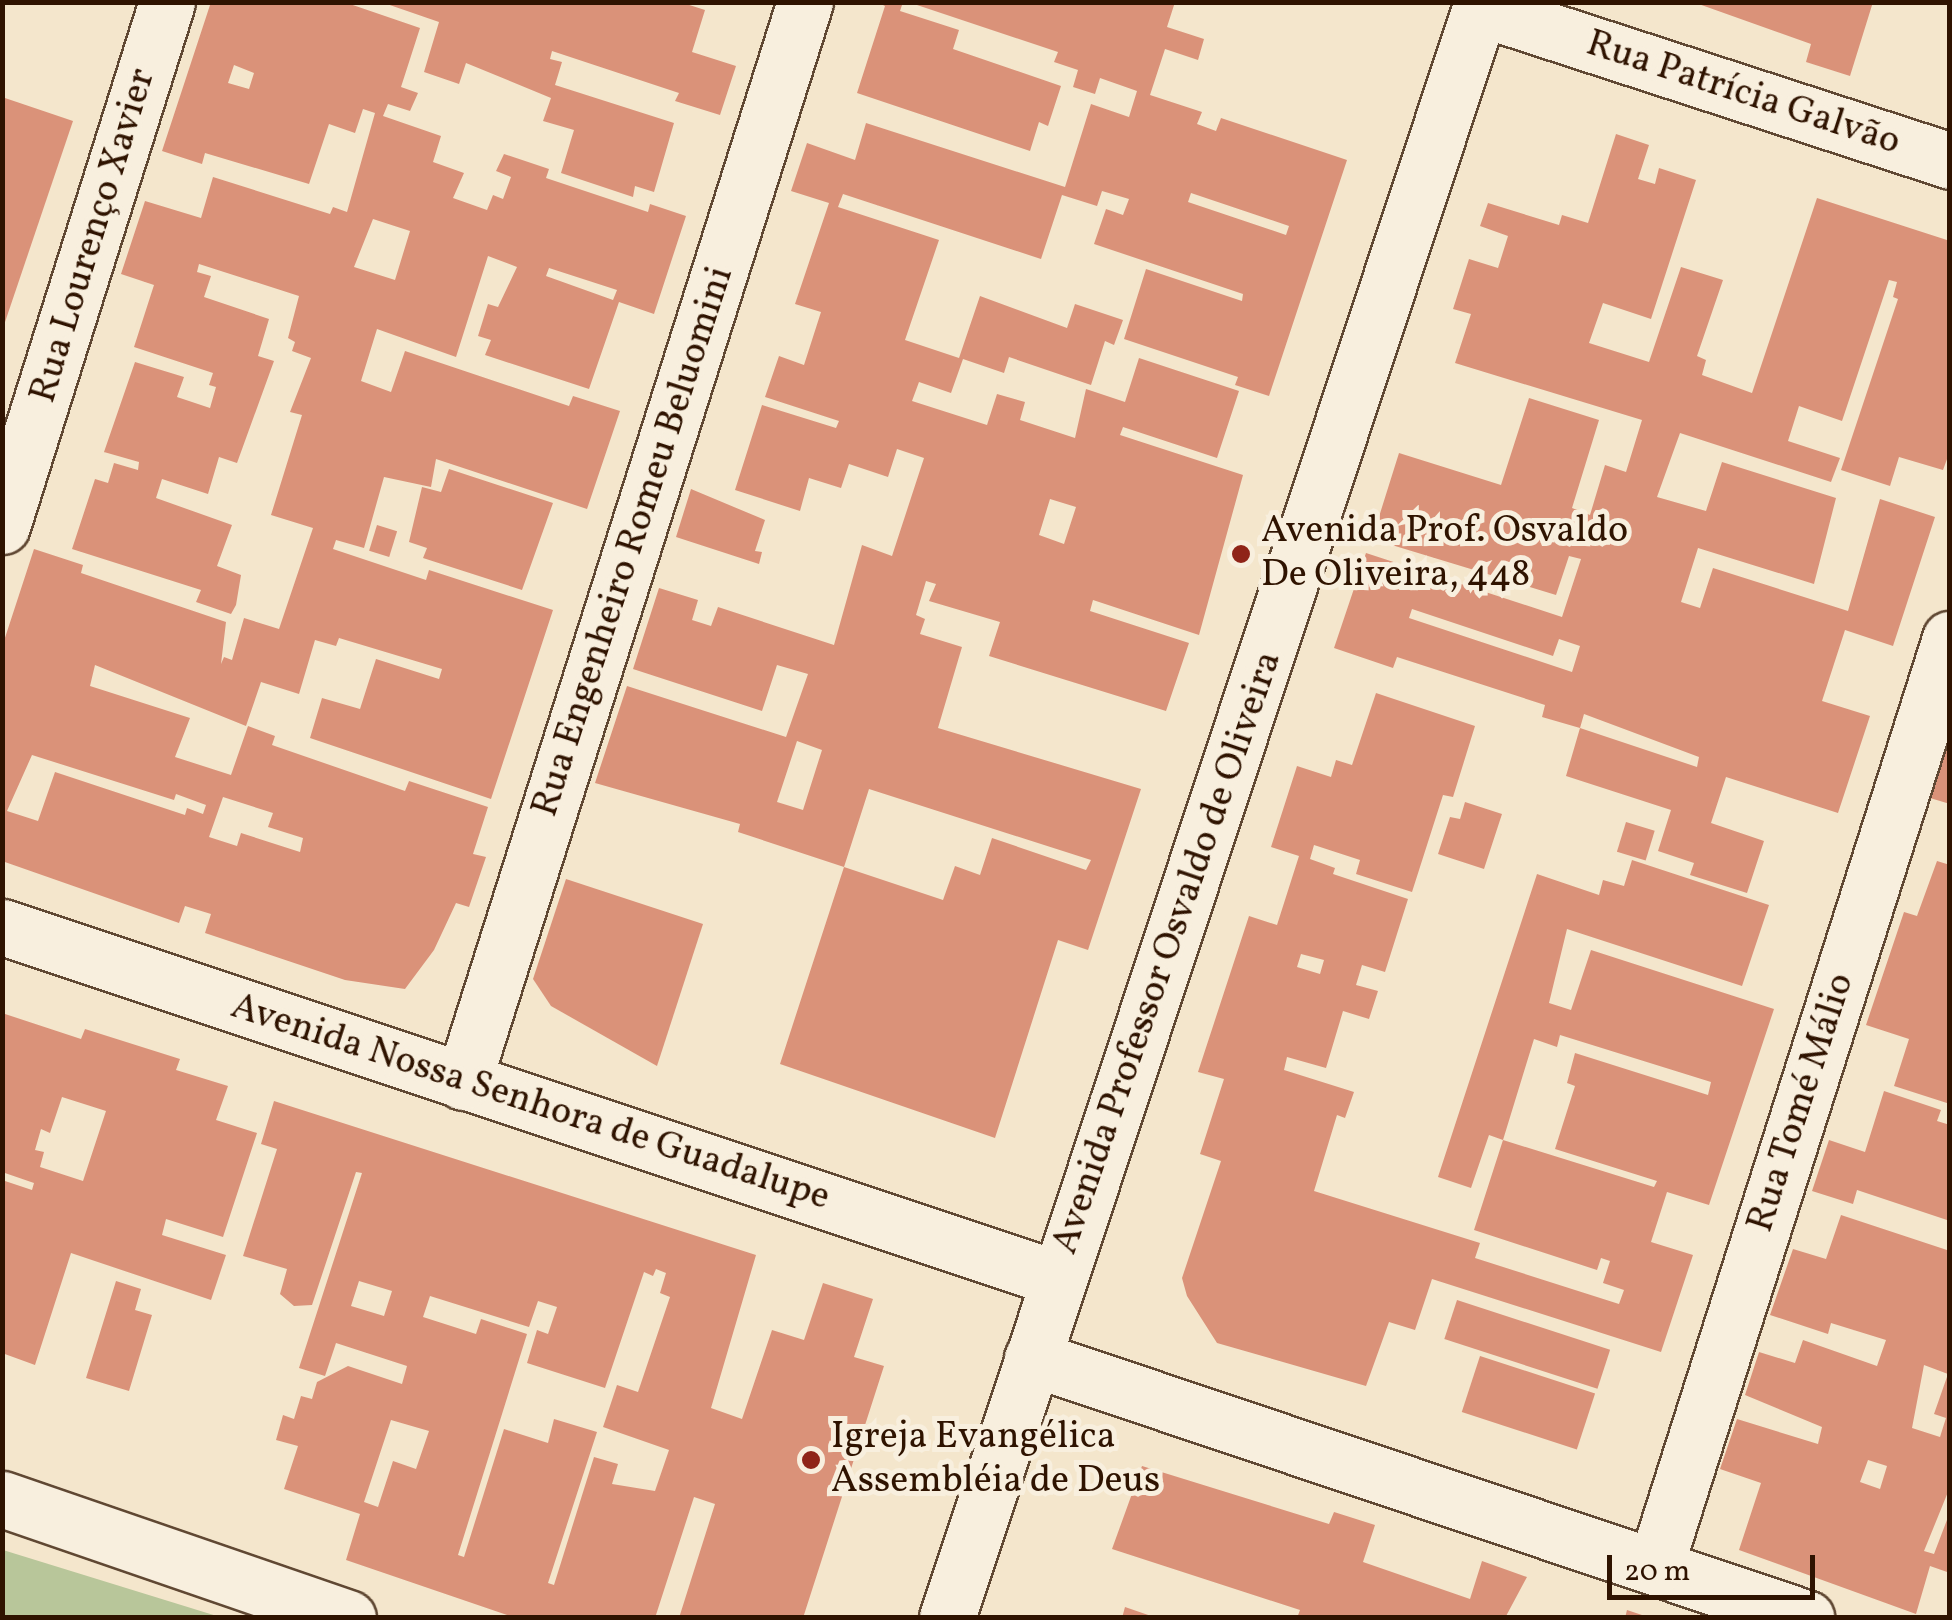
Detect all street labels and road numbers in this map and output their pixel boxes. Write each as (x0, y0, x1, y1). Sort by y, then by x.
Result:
street label: Rua Patrícia Galvão (1580, 22, 1906, 166)
street label: Rua Lourenço Xavier (21, 63, 167, 409)
street label: Rua Engenheiro Romeu Beluomini (523, 261, 745, 823)
street label: Avenida Professor Osvaldo de Oliveira (1043, 646, 1293, 1260)
street label: Rua Tomé Málio (1739, 967, 1865, 1239)
street label: Avenida Nossa Senhora de Guadalupe (225, 984, 835, 1222)

